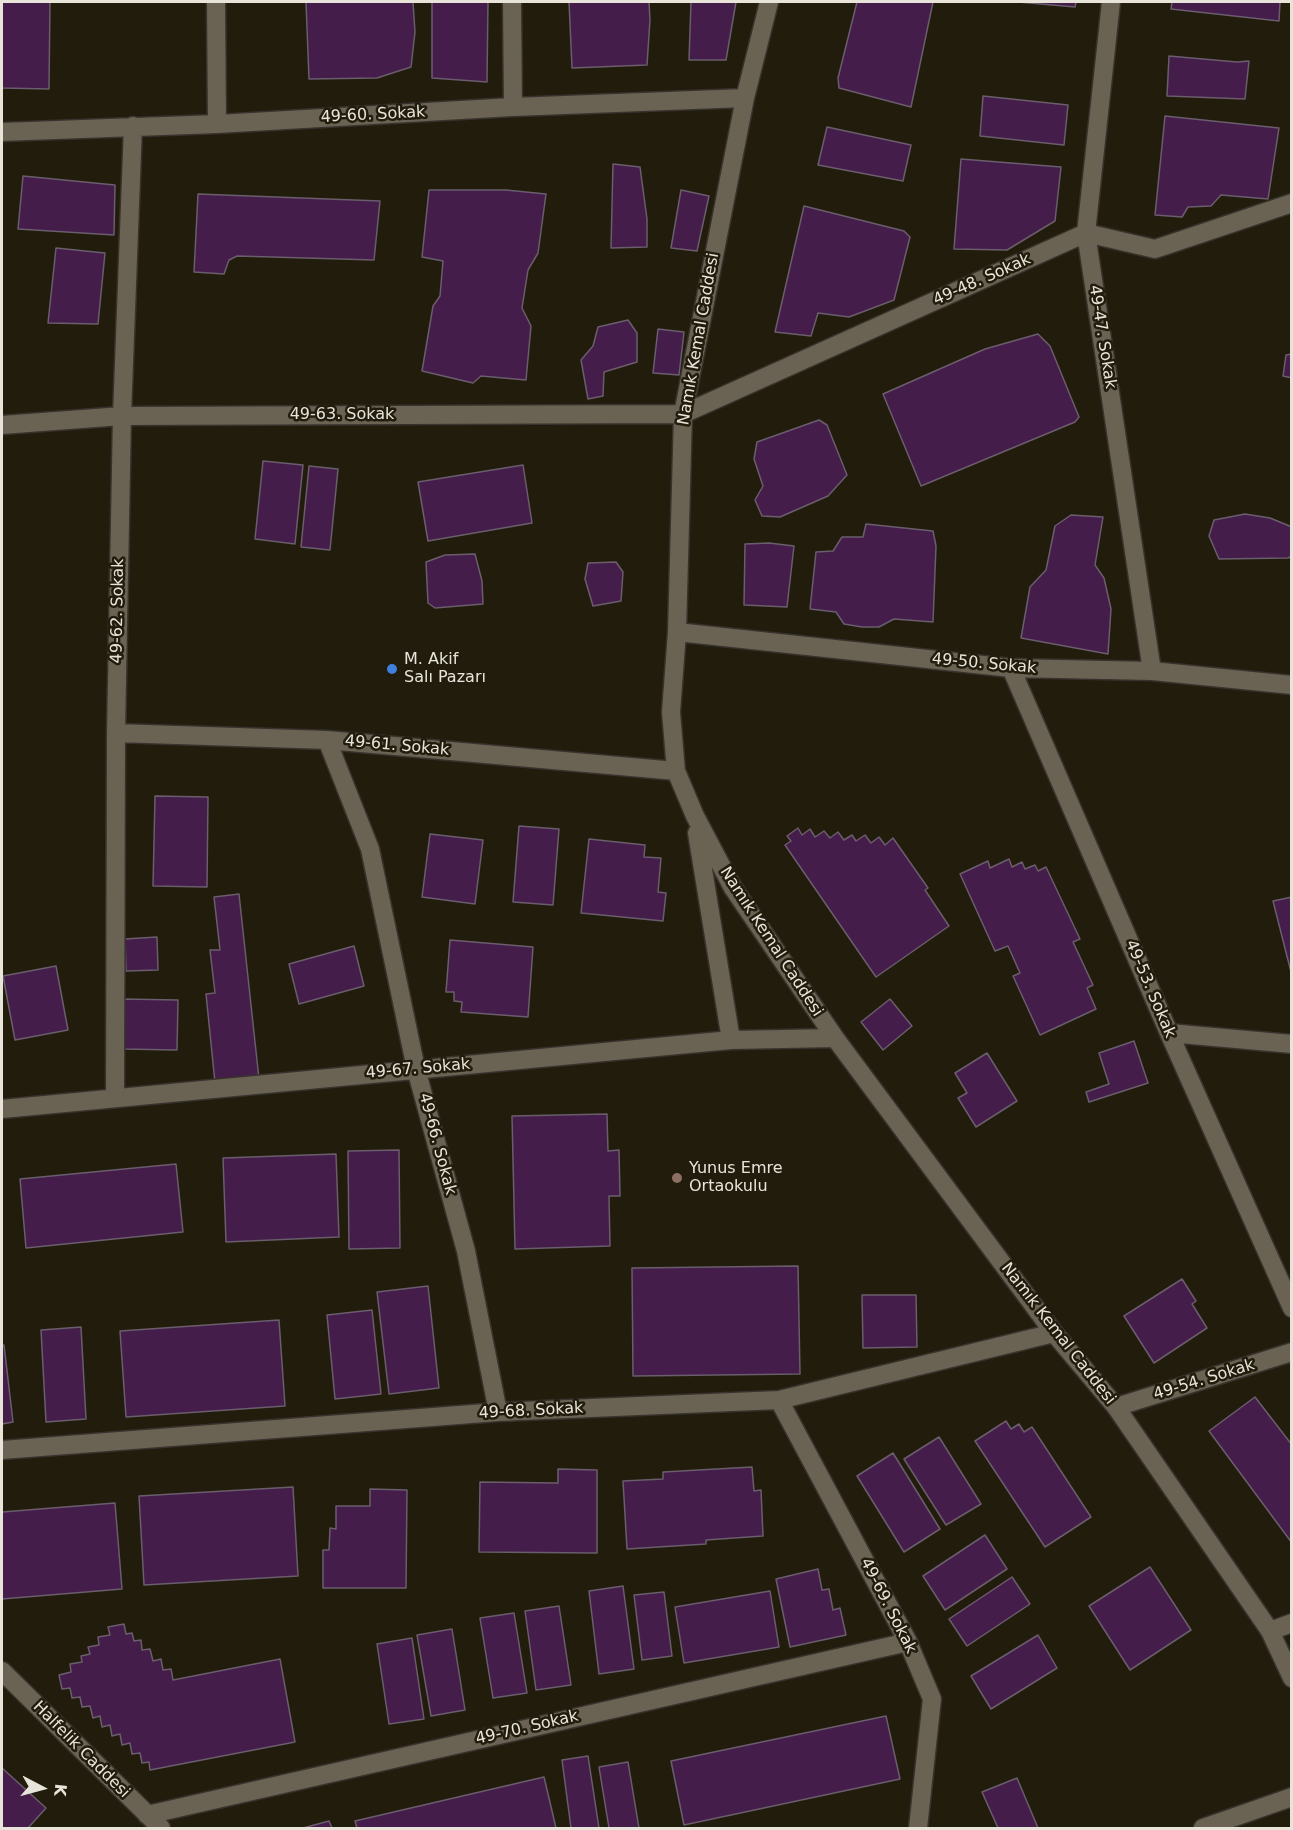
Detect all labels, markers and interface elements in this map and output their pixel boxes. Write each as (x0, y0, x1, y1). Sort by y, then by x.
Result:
street label: 49-60. Sokak (320, 103, 426, 127)
street label: 49-48. Sokak (930, 250, 1034, 310)
street label: Namık Kemal Caddesi (674, 251, 724, 427)
street label: 49-47. Sokak (1084, 284, 1120, 390)
street label: 49-63. Sokak (290, 405, 394, 425)
street label: 49-62. Sokak (107, 559, 129, 663)
place label: M. Akif Salı Pazarı (404, 650, 486, 688)
street label: 49-50. Sokak (931, 650, 1037, 678)
marker: M. Akif Salı Pazarı (385, 662, 399, 676)
street label: 49-61. Sokak (344, 732, 450, 760)
street label: Namık Kemal Caddesi (715, 864, 827, 1020)
street label: 49-53. Sokak (1121, 937, 1179, 1041)
street label: 49-67. Sokak (365, 1055, 471, 1083)
street label: 49-66. Sokak (414, 1091, 460, 1197)
place label: Yunus Emre Ortaokulu (689, 1159, 783, 1197)
marker: Yunus Emre Ortaokulu (670, 1171, 684, 1185)
street label: Namık Kemal Caddesi (997, 1259, 1119, 1409)
street label: 49-54. Sokak (1151, 1356, 1257, 1404)
street label: 49-68. Sokak (478, 1399, 584, 1423)
street label: 49-69. Sokak (856, 1555, 920, 1657)
street label: Halfelik Caddesi (29, 1698, 133, 1802)
street label: 49-70. Sokak (474, 1707, 580, 1749)
north arrow (12, 1758, 72, 1818)
text: K (50, 1783, 70, 1797)

